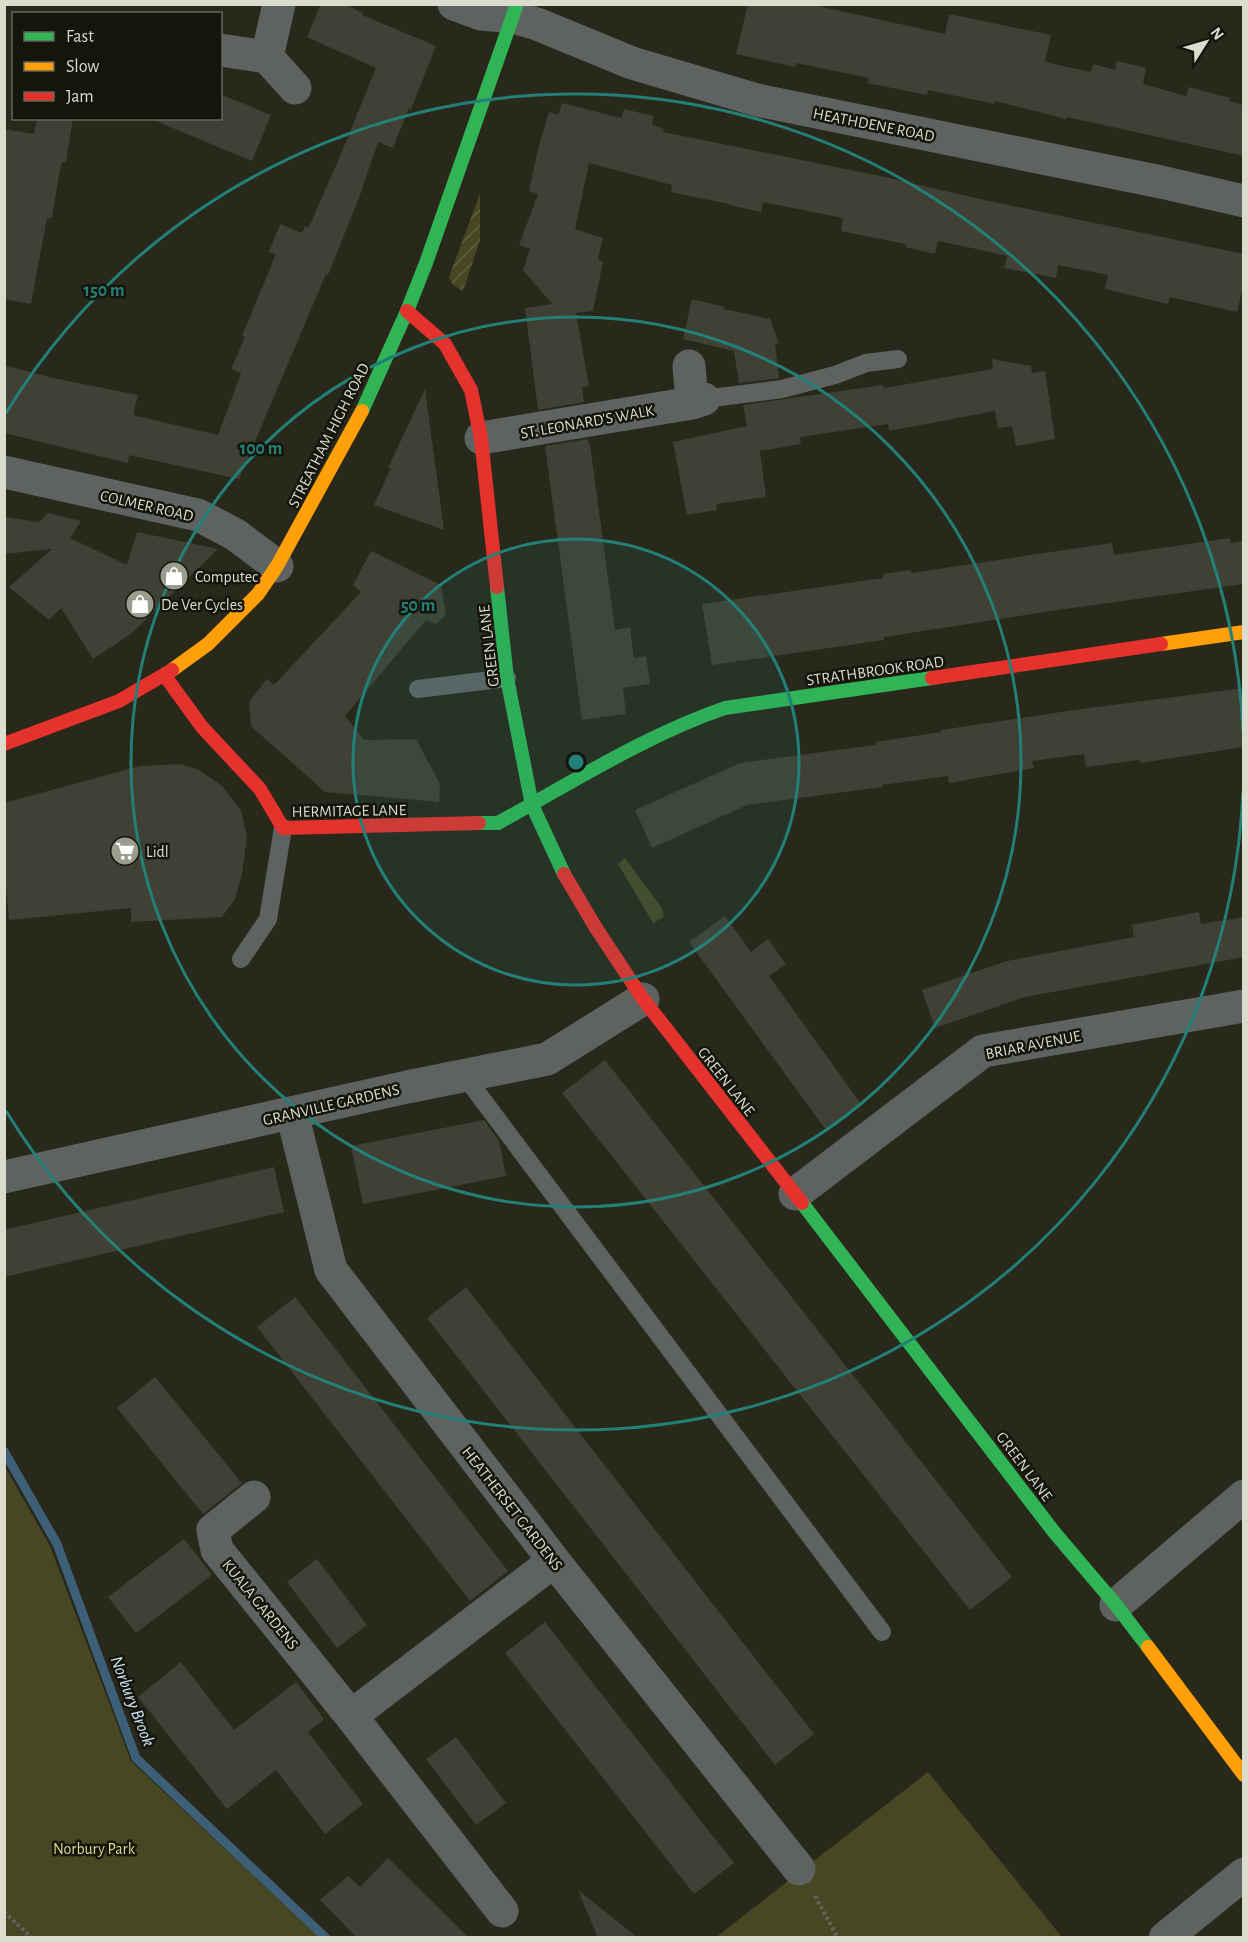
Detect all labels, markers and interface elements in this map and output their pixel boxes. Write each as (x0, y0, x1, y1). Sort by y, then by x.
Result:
legend (12, 12, 222, 120)
north arrow (1176, 12, 1236, 72)
text: N (1207, 24, 1227, 43)
text: Fast (66, 28, 94, 46)
text: Slow (66, 58, 99, 76)
text: Jam (66, 88, 94, 106)
street label: HEATHDENE ROAD (812, 105, 936, 145)
text: 150 m (84, 282, 124, 300)
street label: STREATHAM HIGH ROAD (285, 361, 372, 510)
street label: ST. LEONARD'S WALK (519, 402, 655, 442)
text: 100 m (240, 440, 282, 458)
street label: COLMER ROAD (99, 487, 195, 524)
shop icon: Computec (158, 560, 190, 592)
place label: Computec (195, 569, 258, 585)
shop icon: De Ver Cycles (124, 588, 156, 620)
place label: De Ver Cycles (161, 597, 243, 614)
text: 50 m (401, 597, 435, 615)
street label: GREEN LANE (476, 604, 502, 688)
street label: STRATHBROOK ROAD (805, 653, 945, 689)
centre of rings (566, 752, 586, 772)
street label: HERMITAGE LANE (292, 802, 407, 820)
supermarket icon: Lidl (109, 835, 141, 867)
place label: Lidl (146, 844, 169, 860)
street label: BRIAR AVENUE (984, 1028, 1083, 1062)
street label: GREEN LANE (695, 1044, 758, 1119)
street label: GRANVILLE GARDENS (261, 1081, 401, 1128)
street label: GREEN LANE (993, 1429, 1055, 1504)
street label: HEATHERSET GARDENS (459, 1444, 565, 1574)
street label: KUALA GARDENS (219, 1557, 301, 1653)
water label: Norbury Brook (107, 1654, 158, 1749)
park label: Norbury Park (53, 1841, 136, 1858)

